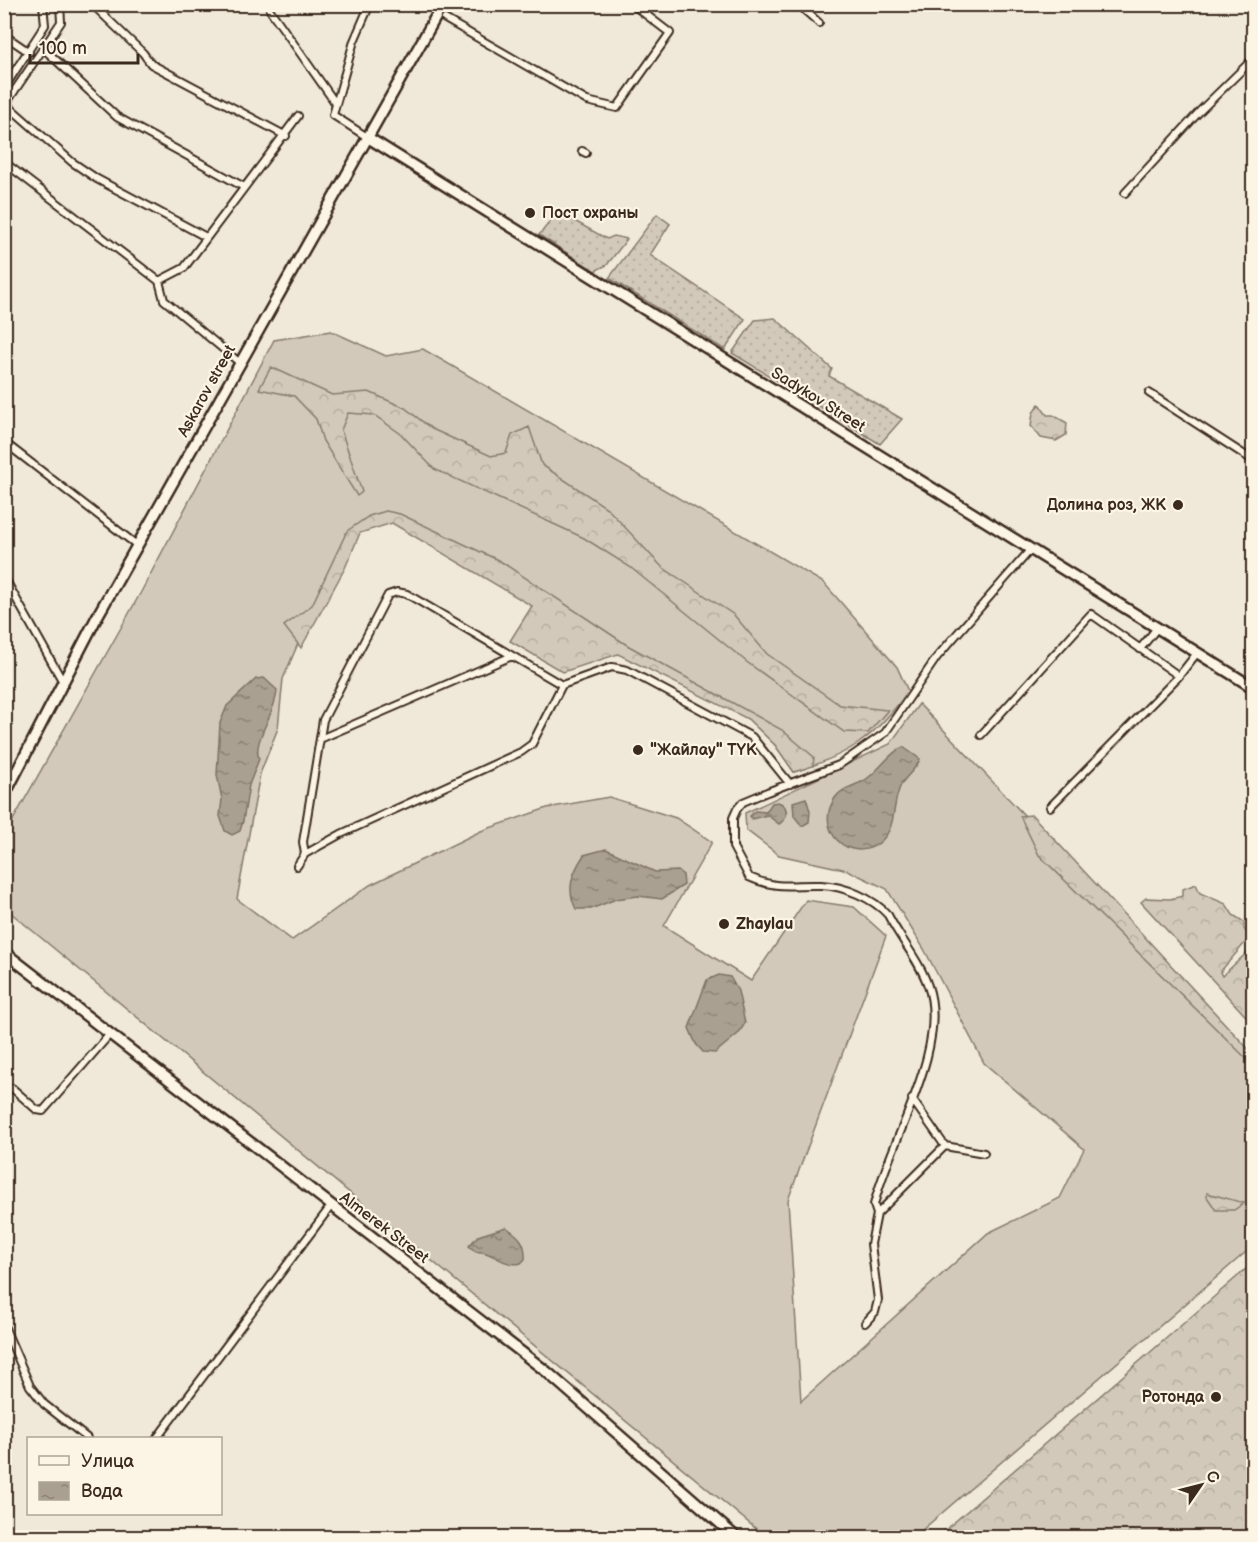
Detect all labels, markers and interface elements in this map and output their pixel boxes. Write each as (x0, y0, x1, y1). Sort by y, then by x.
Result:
scale bar (30, 27, 138, 65)
text: 100 m (39, 38, 87, 59)
place label: Пост охраны (542, 204, 639, 223)
marker: Пост охраны (523, 206, 537, 220)
street label: Askarov street (174, 342, 240, 440)
street label: Sadykov Street (767, 364, 869, 437)
place label: Долина роз, ЖК (1047, 496, 1166, 515)
marker: Долина роз, ЖК (1171, 498, 1185, 512)
place label: "Жайлау" ТҮК (650, 741, 757, 760)
marker: "Жайлау" ТҮК (631, 743, 645, 757)
place label: Zhaylau (736, 915, 793, 934)
marker: Zhaylau (717, 917, 731, 931)
street label: Almerek Street (336, 1188, 432, 1268)
place label: Ротонда (1141, 1388, 1205, 1407)
marker: Ротонда (1209, 1390, 1223, 1404)
legend (27, 1437, 222, 1515)
text: Улица (81, 1451, 135, 1472)
north arrow (1171, 1455, 1231, 1515)
text: С (1201, 1467, 1223, 1487)
text: Вода (81, 1481, 123, 1502)

